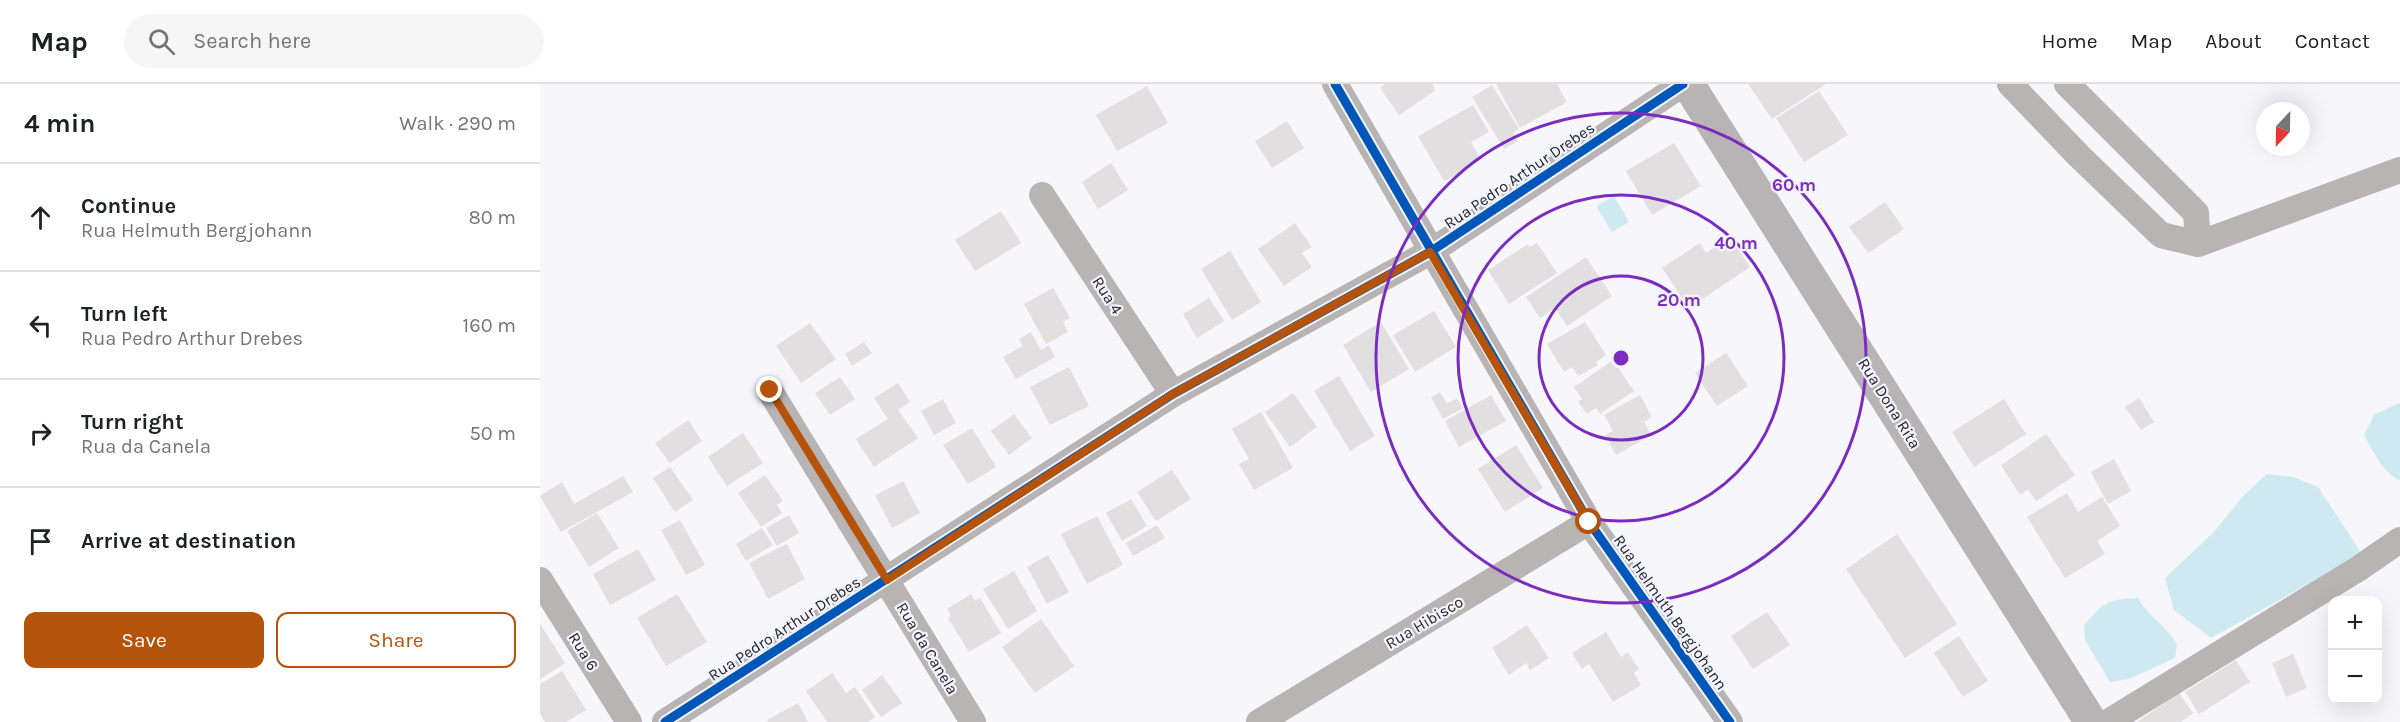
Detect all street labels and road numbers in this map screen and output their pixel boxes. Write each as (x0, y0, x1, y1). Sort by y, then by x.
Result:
street label: Rua Pedro Arthur Drebes (1440, 118, 1598, 233)
street label: Rua 4 (1088, 273, 1127, 318)
street label: Rua Dona Rita (1854, 355, 1925, 452)
street label: Rua Helmuth Bergjohann (1610, 531, 1731, 694)
street label: Rua Pedro Arthur Drebes (705, 572, 864, 685)
street label: Rua Hibisco (1382, 592, 1467, 653)
street label: Rua da Canela (893, 599, 962, 698)
street label: Rua 6 (565, 629, 603, 674)

